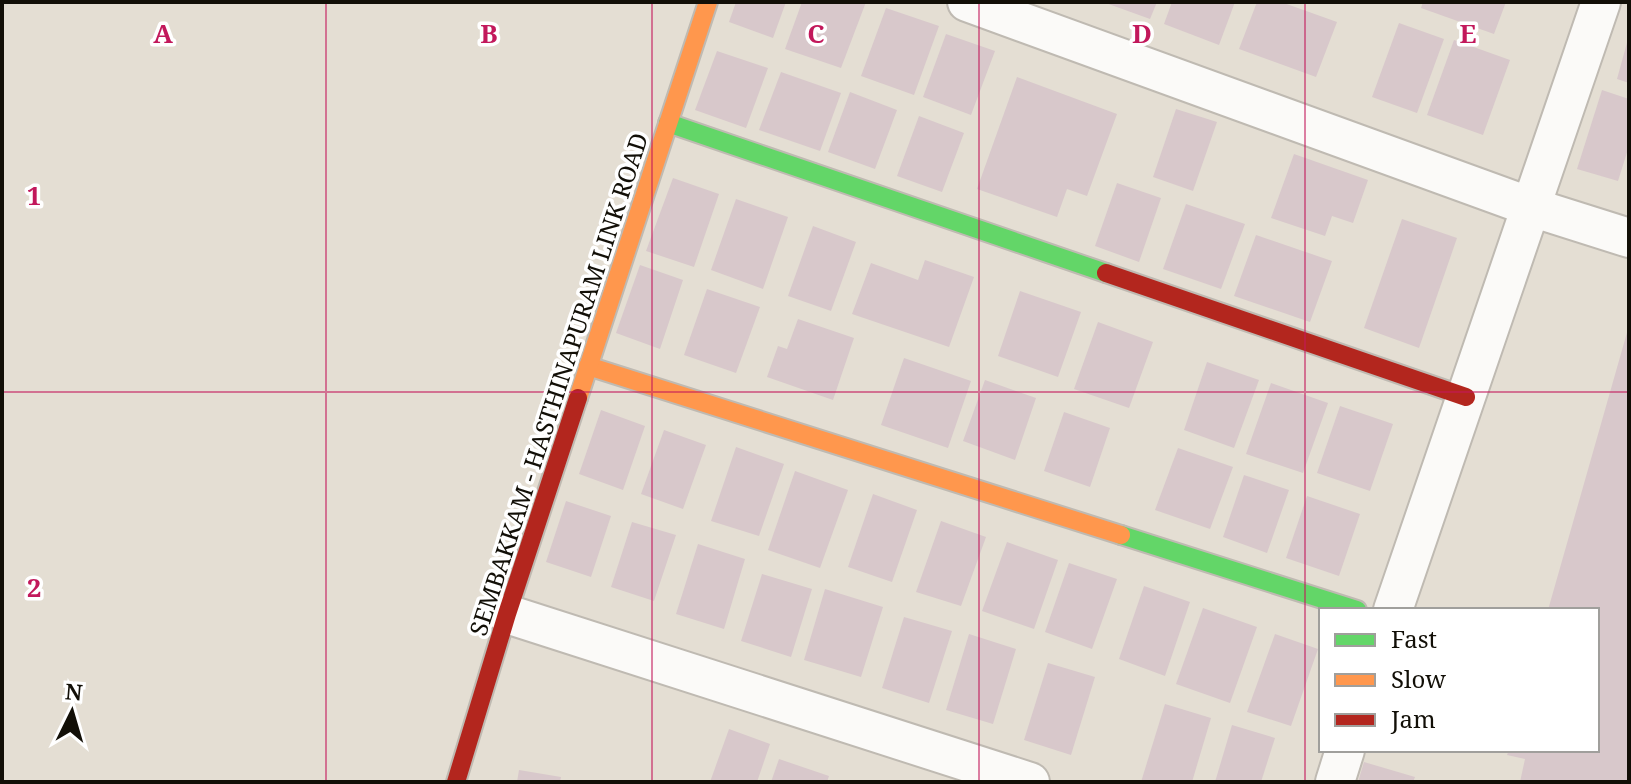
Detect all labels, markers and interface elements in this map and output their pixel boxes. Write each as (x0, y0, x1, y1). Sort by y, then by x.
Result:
text: A (153, 15, 173, 51)
text: B (480, 15, 498, 51)
text: C (807, 15, 825, 51)
text: D (1132, 15, 1152, 51)
text: E (1460, 15, 1477, 51)
street label: SEMBAKKAM - HASTHINAPURAM LINK ROAD (461, 128, 655, 640)
text: 1 (27, 177, 41, 213)
text: 2 (27, 569, 41, 605)
legend (1319, 608, 1599, 752)
text: Fast (1391, 622, 1437, 655)
text: Slow (1391, 662, 1446, 695)
north arrow (32, 672, 112, 752)
text: N (64, 675, 84, 707)
text: Jam (1390, 702, 1436, 735)

